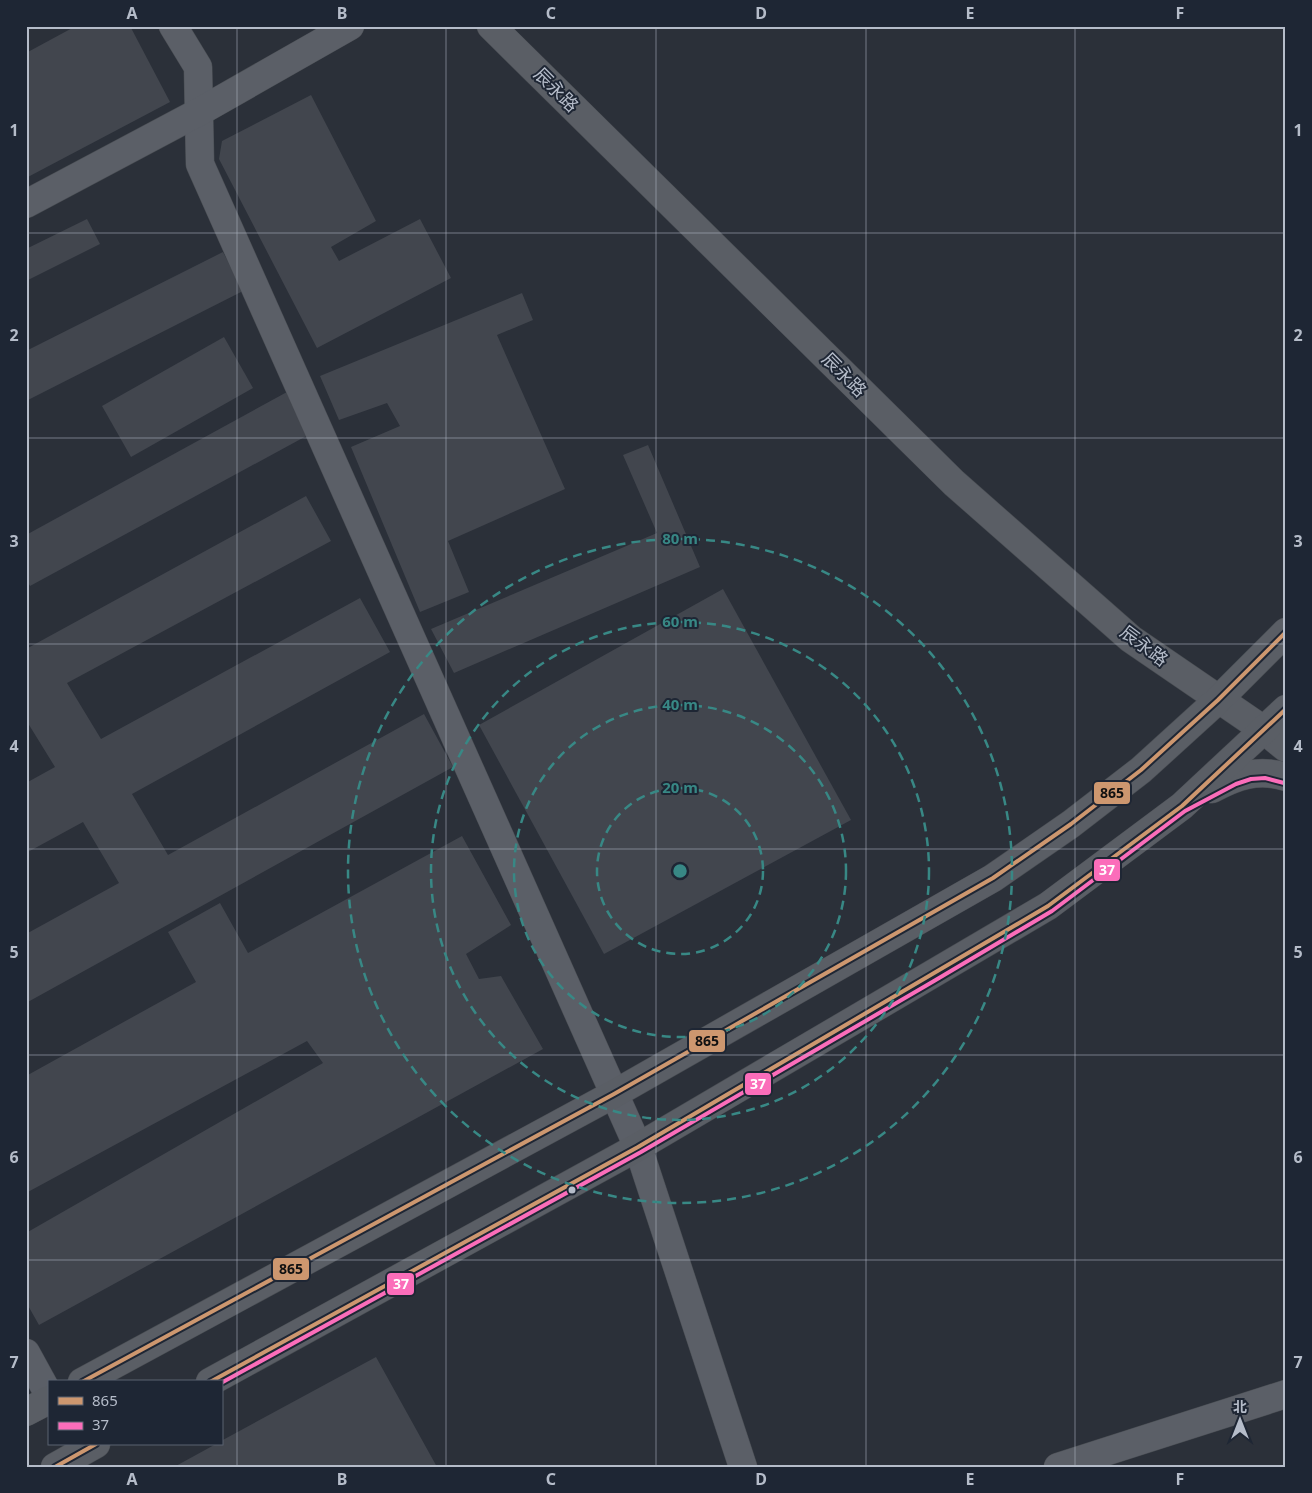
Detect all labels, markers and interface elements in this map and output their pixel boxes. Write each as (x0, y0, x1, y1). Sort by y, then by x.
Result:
text: A (126, 2, 138, 24)
text: B (337, 2, 347, 24)
text: C (546, 2, 556, 24)
text: D (755, 2, 767, 24)
text: E (966, 2, 975, 24)
text: F (1176, 2, 1184, 24)
street label: 辰永路 (529, 62, 584, 117)
text: 1 (9, 119, 19, 141)
text: 1 (1293, 119, 1303, 141)
text: 2 (9, 324, 19, 346)
text: 2 (1293, 324, 1303, 346)
street label: 辰永路 (817, 347, 872, 402)
text: 80 m (662, 528, 698, 548)
text: 3 (9, 530, 19, 552)
text: 3 (1293, 530, 1303, 552)
text: 60 m (662, 611, 698, 631)
street label: 辰永路 (1116, 619, 1173, 671)
text: 40 m (662, 694, 698, 714)
text: 4 (9, 735, 19, 757)
text: 4 (1293, 735, 1303, 757)
text: 20 m (662, 777, 698, 797)
line badge: 865 (1093, 781, 1131, 805)
text: 865 (1100, 783, 1124, 802)
line badge: 37 (1093, 858, 1121, 882)
text: 37 (1099, 860, 1115, 879)
centre of rings (671, 862, 689, 880)
text: 5 (9, 941, 19, 963)
text: 5 (1293, 941, 1303, 963)
line badge: 865 (688, 1029, 726, 1053)
text: 865 (695, 1031, 719, 1050)
line badge: 37 (744, 1072, 772, 1096)
text: 37 (750, 1074, 766, 1093)
text: 6 (9, 1146, 19, 1168)
text: 6 (1293, 1146, 1303, 1168)
unlabelled marker (567, 1185, 577, 1195)
line badge: 865 (272, 1257, 310, 1281)
text: 865 (279, 1259, 303, 1278)
line badge: 37 (386, 1272, 415, 1296)
text: 37 (393, 1274, 409, 1293)
text: 7 (9, 1351, 19, 1373)
text: 7 (1293, 1351, 1303, 1373)
legend (48, 1380, 222, 1446)
text: 865 (92, 1390, 118, 1410)
north arrow (1214, 1396, 1264, 1446)
text: 北 (1233, 1397, 1247, 1416)
text: 37 (92, 1414, 109, 1434)
text: A (126, 1468, 138, 1490)
text: B (337, 1468, 347, 1490)
text: C (546, 1468, 556, 1490)
text: D (755, 1468, 767, 1490)
text: E (966, 1468, 975, 1490)
text: F (1176, 1468, 1184, 1490)

